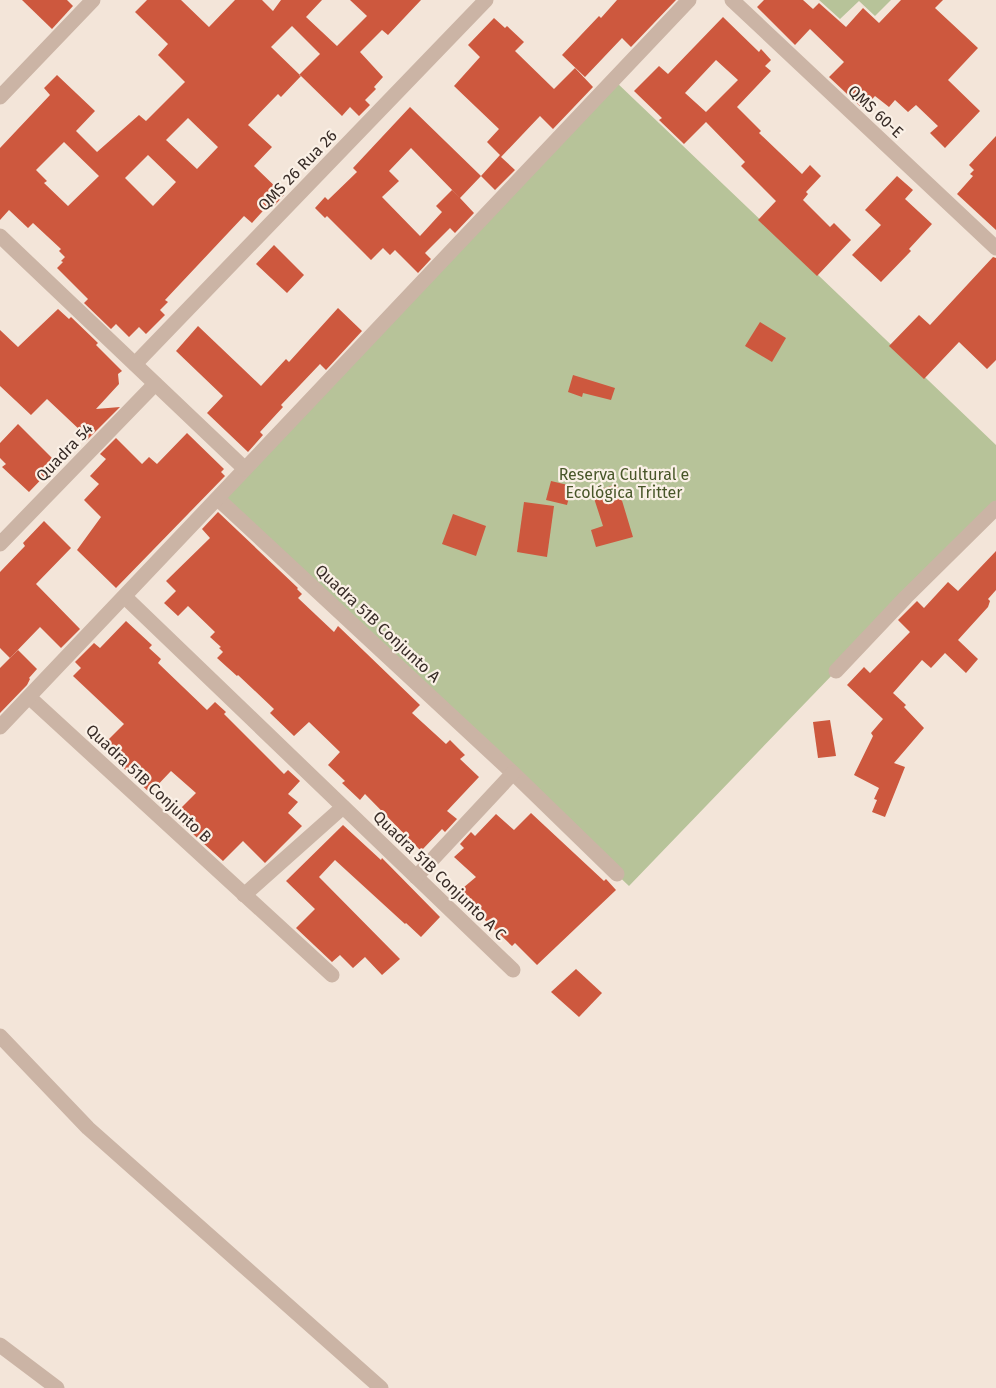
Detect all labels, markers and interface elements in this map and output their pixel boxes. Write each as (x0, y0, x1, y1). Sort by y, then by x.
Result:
street label: QMS 60-E (844, 81, 907, 142)
street label: QMS 26 Rua 26 (254, 126, 341, 215)
street label: Quadra 54 (32, 419, 97, 485)
park label: Reserva Cultural e Ecológica Tritter (559, 465, 689, 502)
street label: Quadra 51B Conjunto A (311, 560, 445, 687)
street label: Quadra 51B Conjunto B (82, 720, 216, 847)
street label: Quadra 51B Conjunto A C (369, 807, 510, 944)

